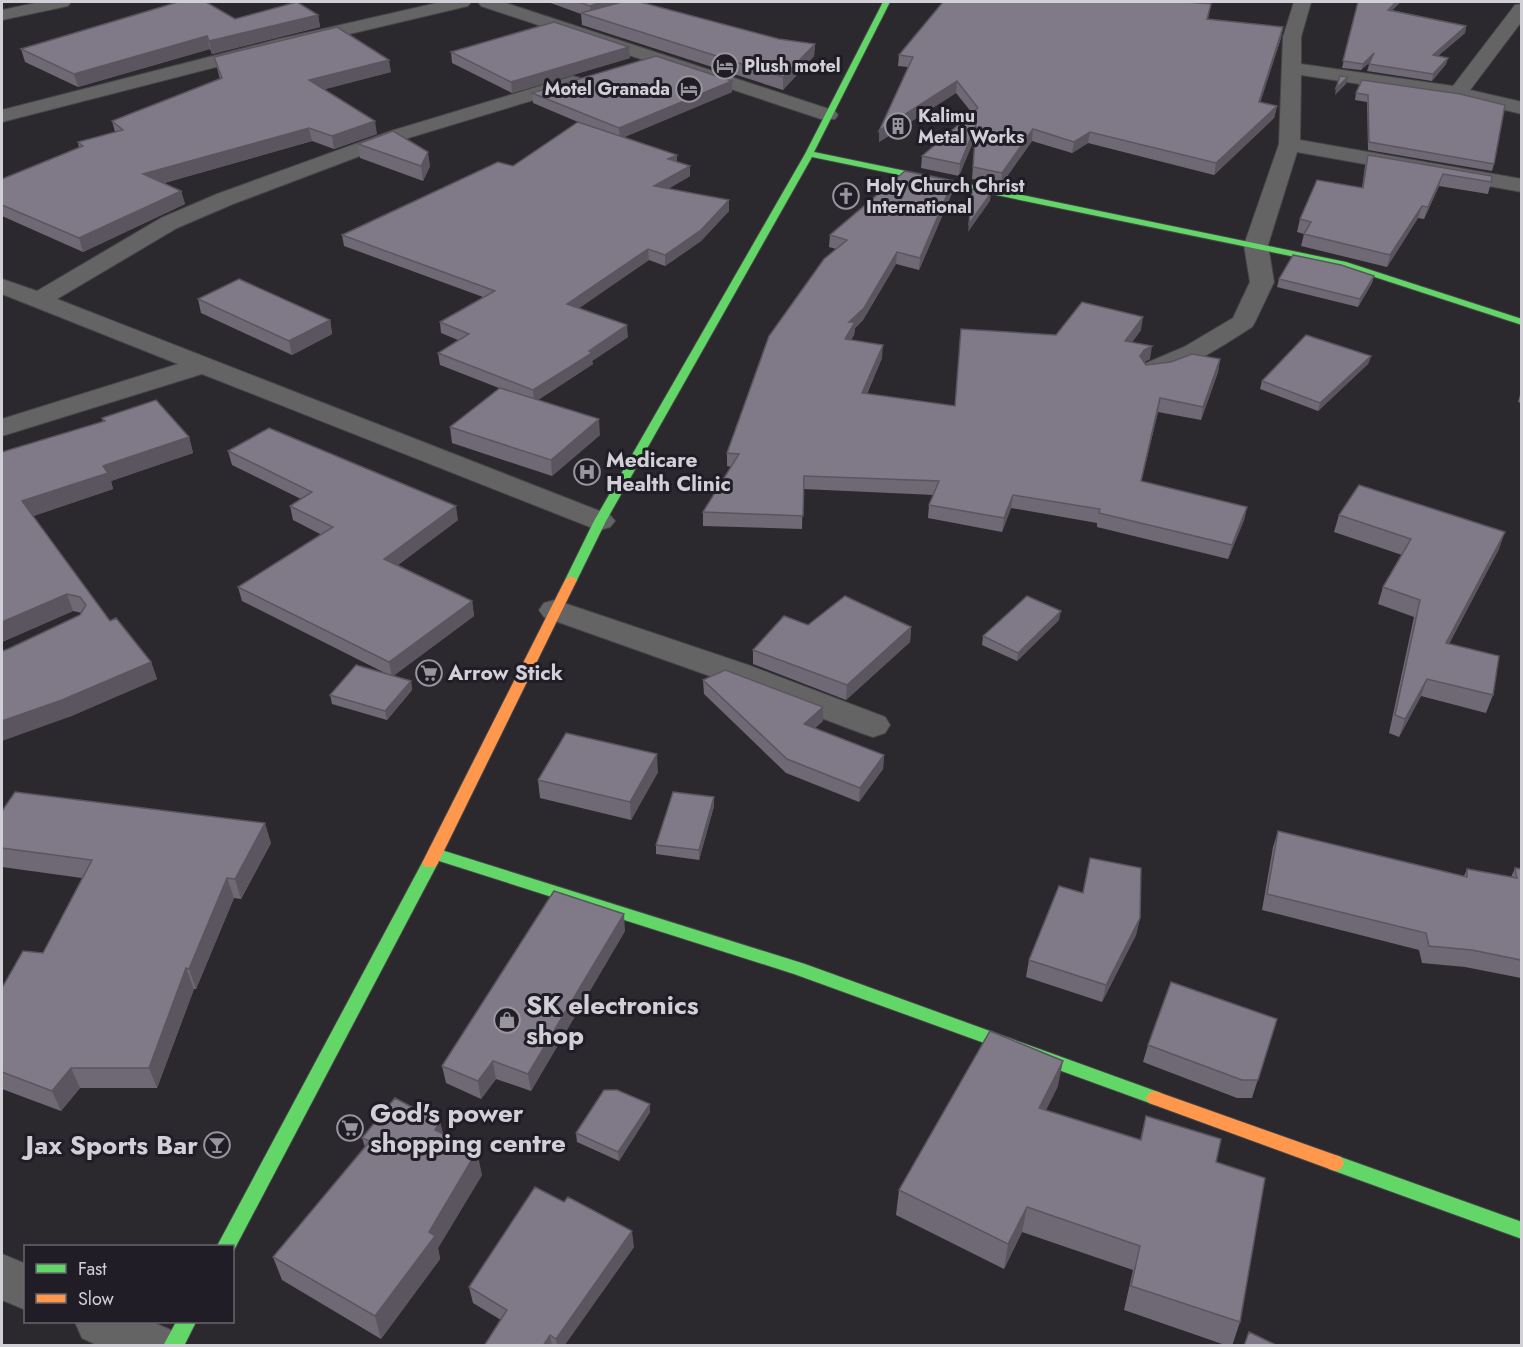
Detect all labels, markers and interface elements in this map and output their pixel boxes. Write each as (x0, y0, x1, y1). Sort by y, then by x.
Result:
hotel icon: Plush motel (710, 51, 740, 81)
place label: Plush motel (744, 53, 841, 79)
hotel icon: Motel Granada (674, 74, 704, 104)
place label: Motel Granada (544, 76, 670, 102)
place label: Kalimu Metal Works (918, 103, 1024, 150)
building icon: Kalimu Metal Works (883, 111, 913, 141)
place label: Holy Church Christ International (866, 173, 1025, 220)
church icon: Holy Church Christ International (831, 181, 861, 211)
place label: Medicare Health Clinic (606, 445, 731, 499)
hospital icon: Medicare Health Clinic (572, 457, 602, 487)
supermarket icon: Arrow Stick (414, 658, 444, 688)
place label: Arrow Stick (447, 658, 563, 688)
place label: SK electronics shop (526, 986, 699, 1054)
shop icon: SK electronics shop (492, 1005, 522, 1035)
place label: God's power shopping centre (370, 1094, 566, 1162)
supermarket icon: God's power shopping centre (335, 1113, 365, 1143)
place label: Jax Sports Bar (21, 1126, 198, 1164)
bar icon: Jax Sports Bar (202, 1130, 232, 1160)
legend (24, 1245, 234, 1323)
text: Fast (78, 1256, 107, 1282)
text: Slow (78, 1286, 115, 1312)

